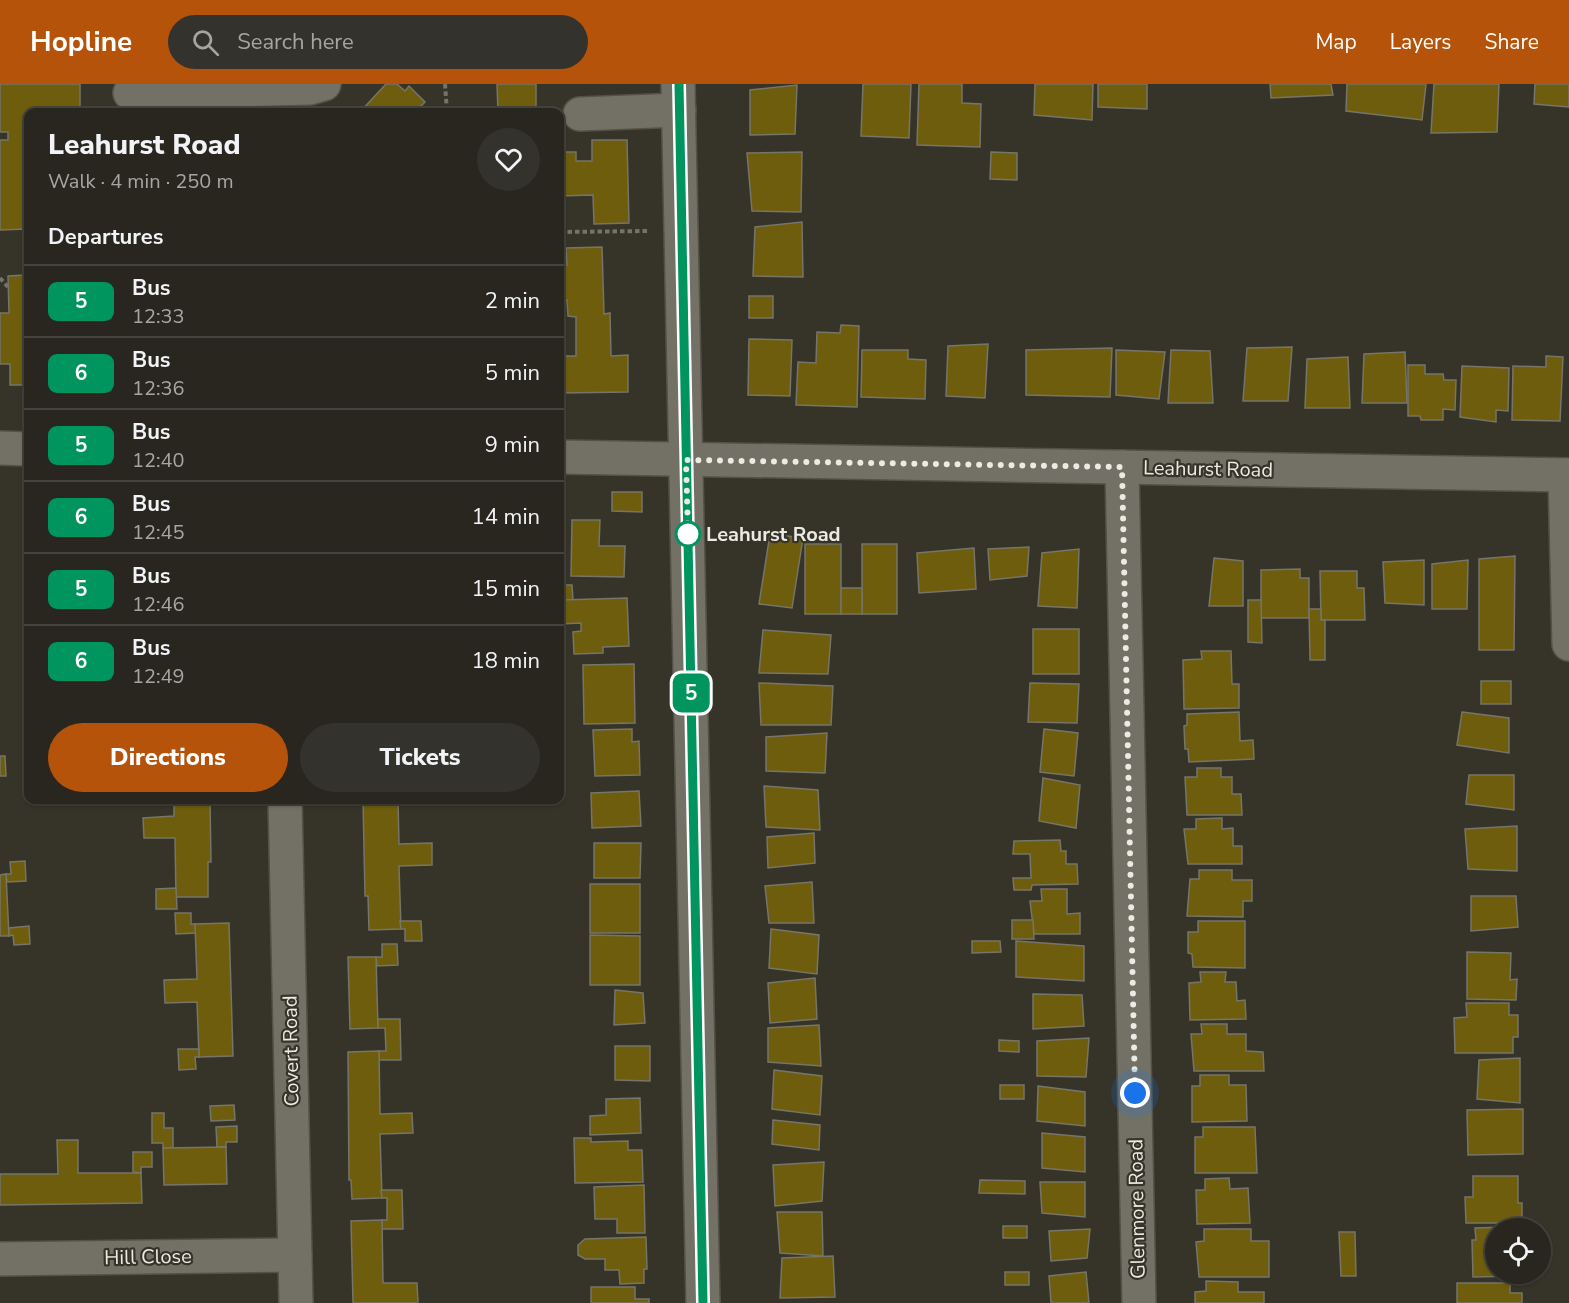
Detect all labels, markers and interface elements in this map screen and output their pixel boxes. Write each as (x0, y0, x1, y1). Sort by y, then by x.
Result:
search box (168, 15, 588, 69)
text: Hopline (30, 23, 132, 61)
icon: search (189, 26, 222, 59)
text: Search here (237, 27, 354, 57)
text: Map (1315, 28, 1357, 56)
text: Layers (1390, 28, 1451, 56)
text: Share (1484, 28, 1539, 56)
text: Leahurst Road (48, 126, 240, 164)
button: heart (477, 128, 540, 191)
text: Walk · 4 min · 250 m (48, 168, 234, 195)
text: Departures (48, 222, 163, 252)
text: Bus (132, 273, 171, 303)
text: 2 min (485, 286, 540, 316)
text: 5 (75, 287, 87, 315)
text: 12:33 (132, 303, 185, 330)
text: Bus (132, 345, 171, 375)
text: 5 min (485, 358, 540, 388)
text: 6 (75, 359, 87, 387)
text: 12:36 (132, 375, 185, 402)
text: Bus (132, 417, 171, 447)
text: 9 min (485, 430, 540, 460)
text: 5 (75, 431, 87, 459)
text: 12:40 (132, 447, 185, 474)
street label: Leahurst Road (1143, 454, 1273, 484)
text: Bus (132, 489, 171, 519)
text: 14 min (472, 502, 540, 532)
text: 6 (75, 503, 87, 531)
text: 12:45 (132, 519, 185, 546)
marker: Leahurst Road (675, 521, 701, 547)
place label: Leahurst Road (706, 521, 841, 548)
text: Bus (132, 561, 171, 591)
text: 15 min (472, 574, 540, 604)
text: 5 (75, 575, 87, 603)
text: 12:46 (132, 591, 185, 618)
text: Bus (132, 633, 171, 663)
text: 18 min (472, 646, 540, 676)
text: 6 (75, 647, 87, 675)
text: 12:49 (132, 663, 185, 690)
line badge: 5 (672, 674, 710, 712)
text: 5 (685, 679, 697, 707)
button: Directions (48, 723, 288, 792)
button: Tickets (300, 723, 540, 792)
street label: Covert Road (277, 995, 305, 1107)
your location (1120, 1078, 1150, 1108)
street label: Glenmore Road (1122, 1139, 1152, 1279)
map controls (1485, 1218, 1551, 1284)
button: locate (1485, 1218, 1551, 1284)
street label: Hill Close (104, 1243, 192, 1271)

